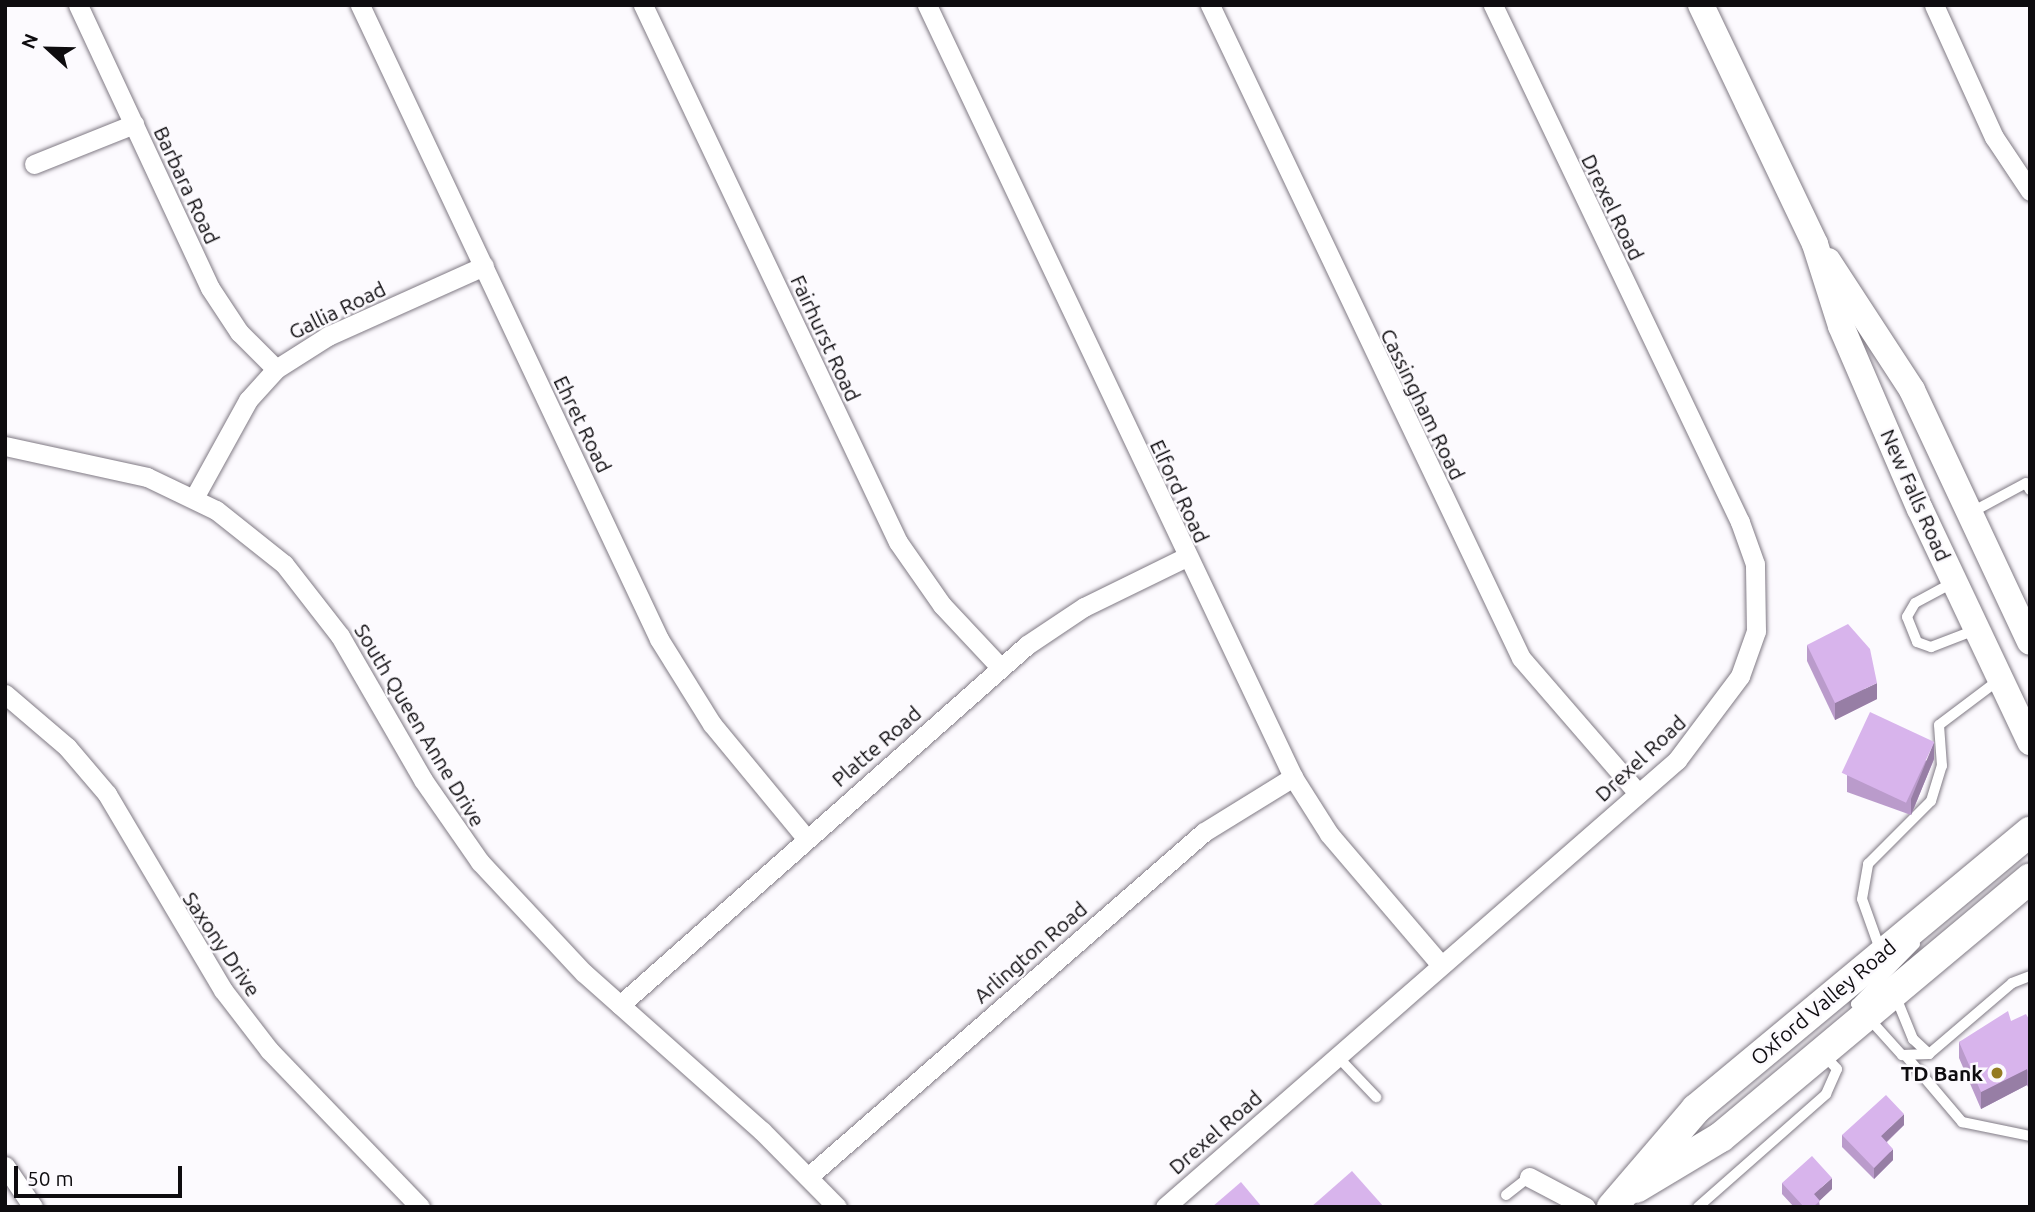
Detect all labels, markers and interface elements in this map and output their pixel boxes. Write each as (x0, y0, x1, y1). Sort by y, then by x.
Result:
north arrow (14, 14, 84, 84)
text: N (17, 30, 42, 52)
street label: Barbara Road (149, 122, 225, 248)
street label: Drexel Road (1576, 150, 1650, 264)
street label: Fairhurst Road (786, 271, 866, 405)
street label: Gallia Road (284, 276, 390, 344)
street label: Cassingham Road (1375, 324, 1471, 484)
street label: Ehret Road (549, 371, 617, 477)
street label: New Falls Road (1876, 425, 1956, 565)
street label: Elford Road (1145, 435, 1215, 547)
street label: South Queen Anne Drive (349, 619, 491, 831)
street label: Platte Road (826, 700, 926, 792)
street label: Drexel Road (1589, 710, 1691, 806)
street label: Saxony Drive (178, 887, 266, 1001)
street label: Arlington Road (968, 896, 1092, 1008)
street label: Oxford Valley Road (1745, 934, 1901, 1070)
place label: TD Bank (1901, 1060, 1983, 1086)
marker: TD Bank (1989, 1065, 2005, 1081)
street label: Drexel Road (1163, 1085, 1267, 1179)
scale bar (18, 1152, 186, 1196)
text: 50 m (27, 1166, 74, 1190)

